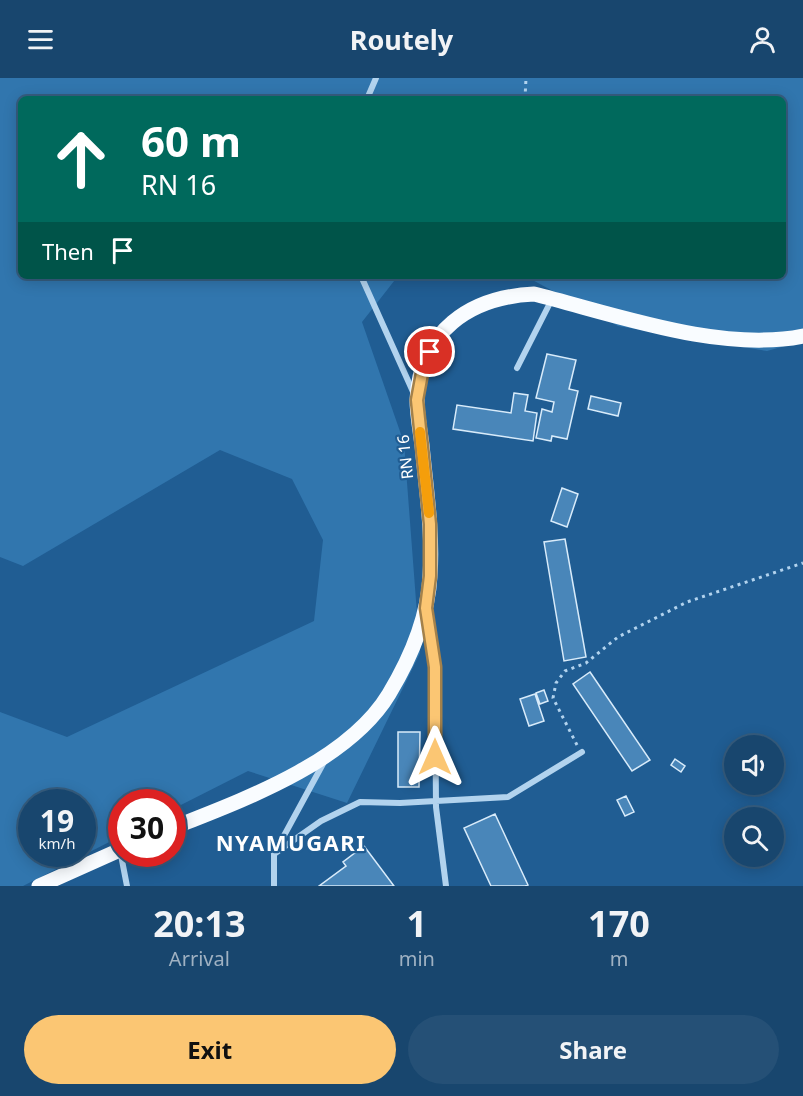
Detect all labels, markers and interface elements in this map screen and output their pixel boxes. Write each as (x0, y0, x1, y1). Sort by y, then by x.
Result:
text: Routely (350, 21, 453, 58)
icon: menu (24, 23, 57, 56)
icon: person (746, 23, 779, 56)
text: 60 m (141, 112, 241, 169)
icon: ahead (42, 120, 120, 198)
text: RN 16 (141, 166, 216, 203)
icon: arrive (106, 234, 139, 267)
text: Then (42, 236, 94, 266)
pin (404, 326, 455, 377)
icon: arrive (413, 335, 446, 368)
street label: RN 16 (392, 434, 418, 480)
position arrow (403, 725, 467, 789)
map controls (724, 735, 784, 867)
button: sound (724, 735, 784, 795)
speed limit sign: 30 (108, 789, 186, 867)
text: 19 (40, 800, 74, 841)
button: search (724, 807, 784, 867)
district label: NYAMUGARI (216, 827, 366, 857)
text: km/h (39, 833, 75, 853)
text: 20:13 (153, 899, 246, 948)
text: 1 (407, 899, 427, 948)
text: 170 (588, 899, 650, 948)
text: Arrival (169, 945, 230, 972)
text: min (399, 945, 435, 972)
text: m (610, 945, 628, 972)
button: Exit (24, 1015, 396, 1084)
button: Share (408, 1015, 779, 1084)

